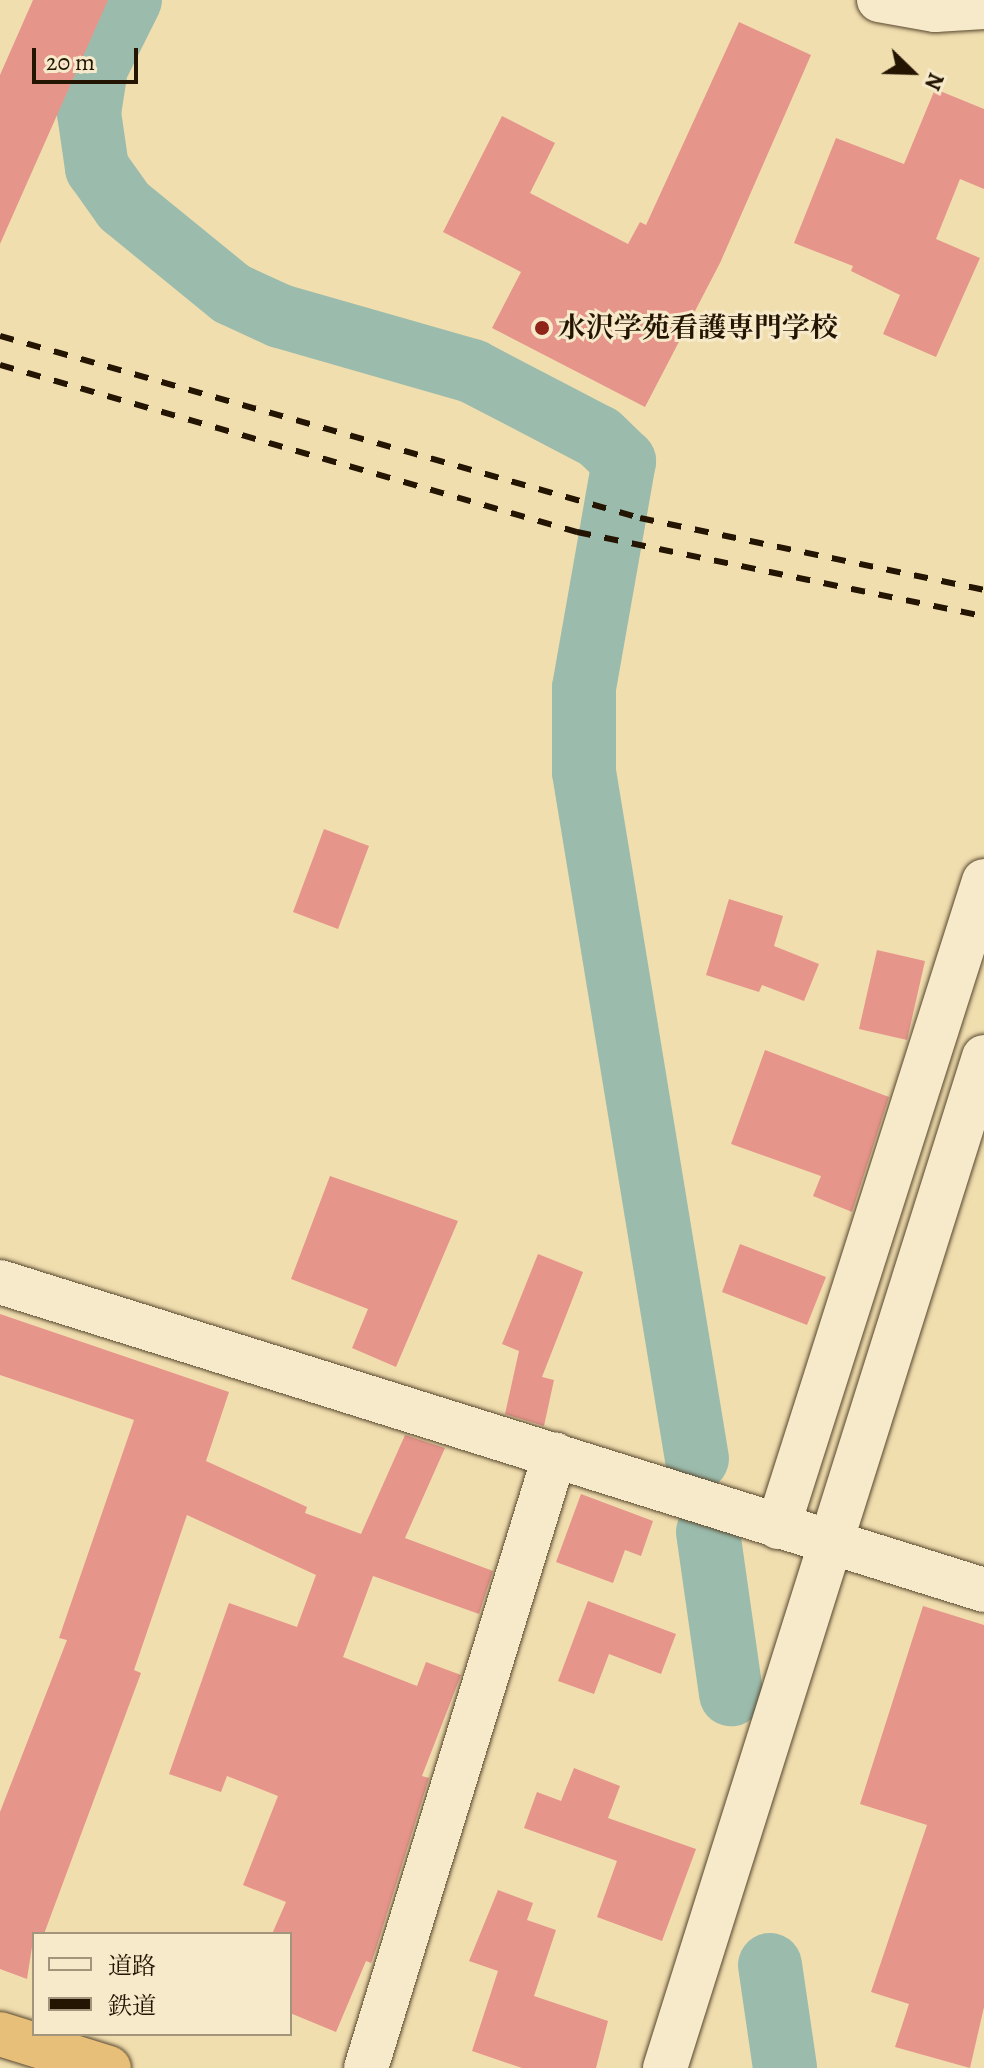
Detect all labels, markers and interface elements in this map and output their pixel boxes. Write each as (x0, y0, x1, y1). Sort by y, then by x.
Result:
scale bar (36, 32, 142, 82)
north arrow (872, 32, 952, 112)
text: 20 m (46, 46, 95, 78)
text: N (917, 68, 951, 95)
place label: 水沢学苑看護専門学校 (558, 311, 838, 345)
marker: 水沢学苑看護専門学校 (533, 319, 551, 337)
legend (32, 1932, 292, 2036)
text: 道路 (108, 1950, 156, 1982)
text: 鉄道 (108, 1990, 156, 2022)

